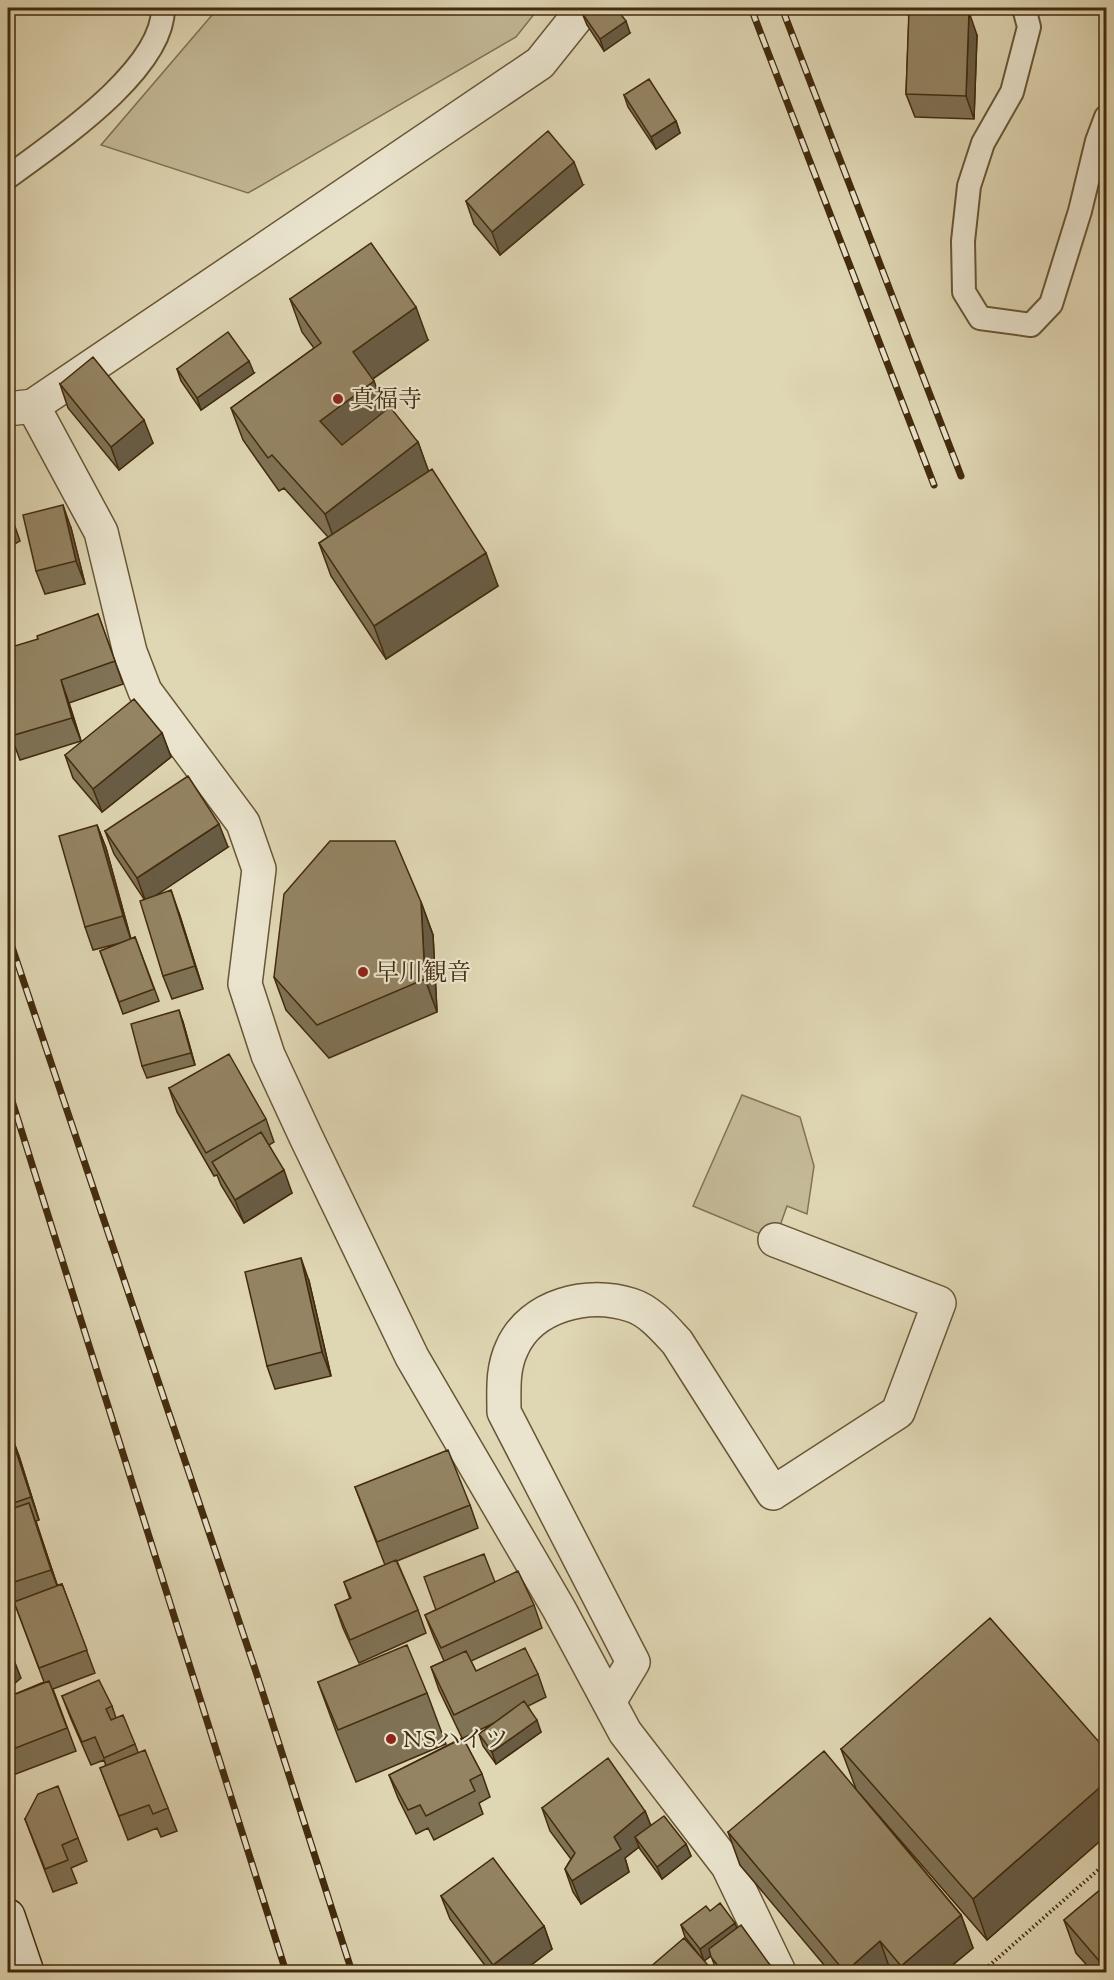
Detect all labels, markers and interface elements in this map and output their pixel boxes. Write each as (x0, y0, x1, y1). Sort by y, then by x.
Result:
place label: 真福寺 (350, 384, 422, 418)
marker: 真福寺 (331, 392, 345, 406)
place label: 早川観音 (375, 957, 471, 991)
marker: 早川観音 (356, 965, 370, 979)
place label: NSハイツ (403, 1724, 508, 1758)
marker: NSハイツ (384, 1732, 398, 1746)

